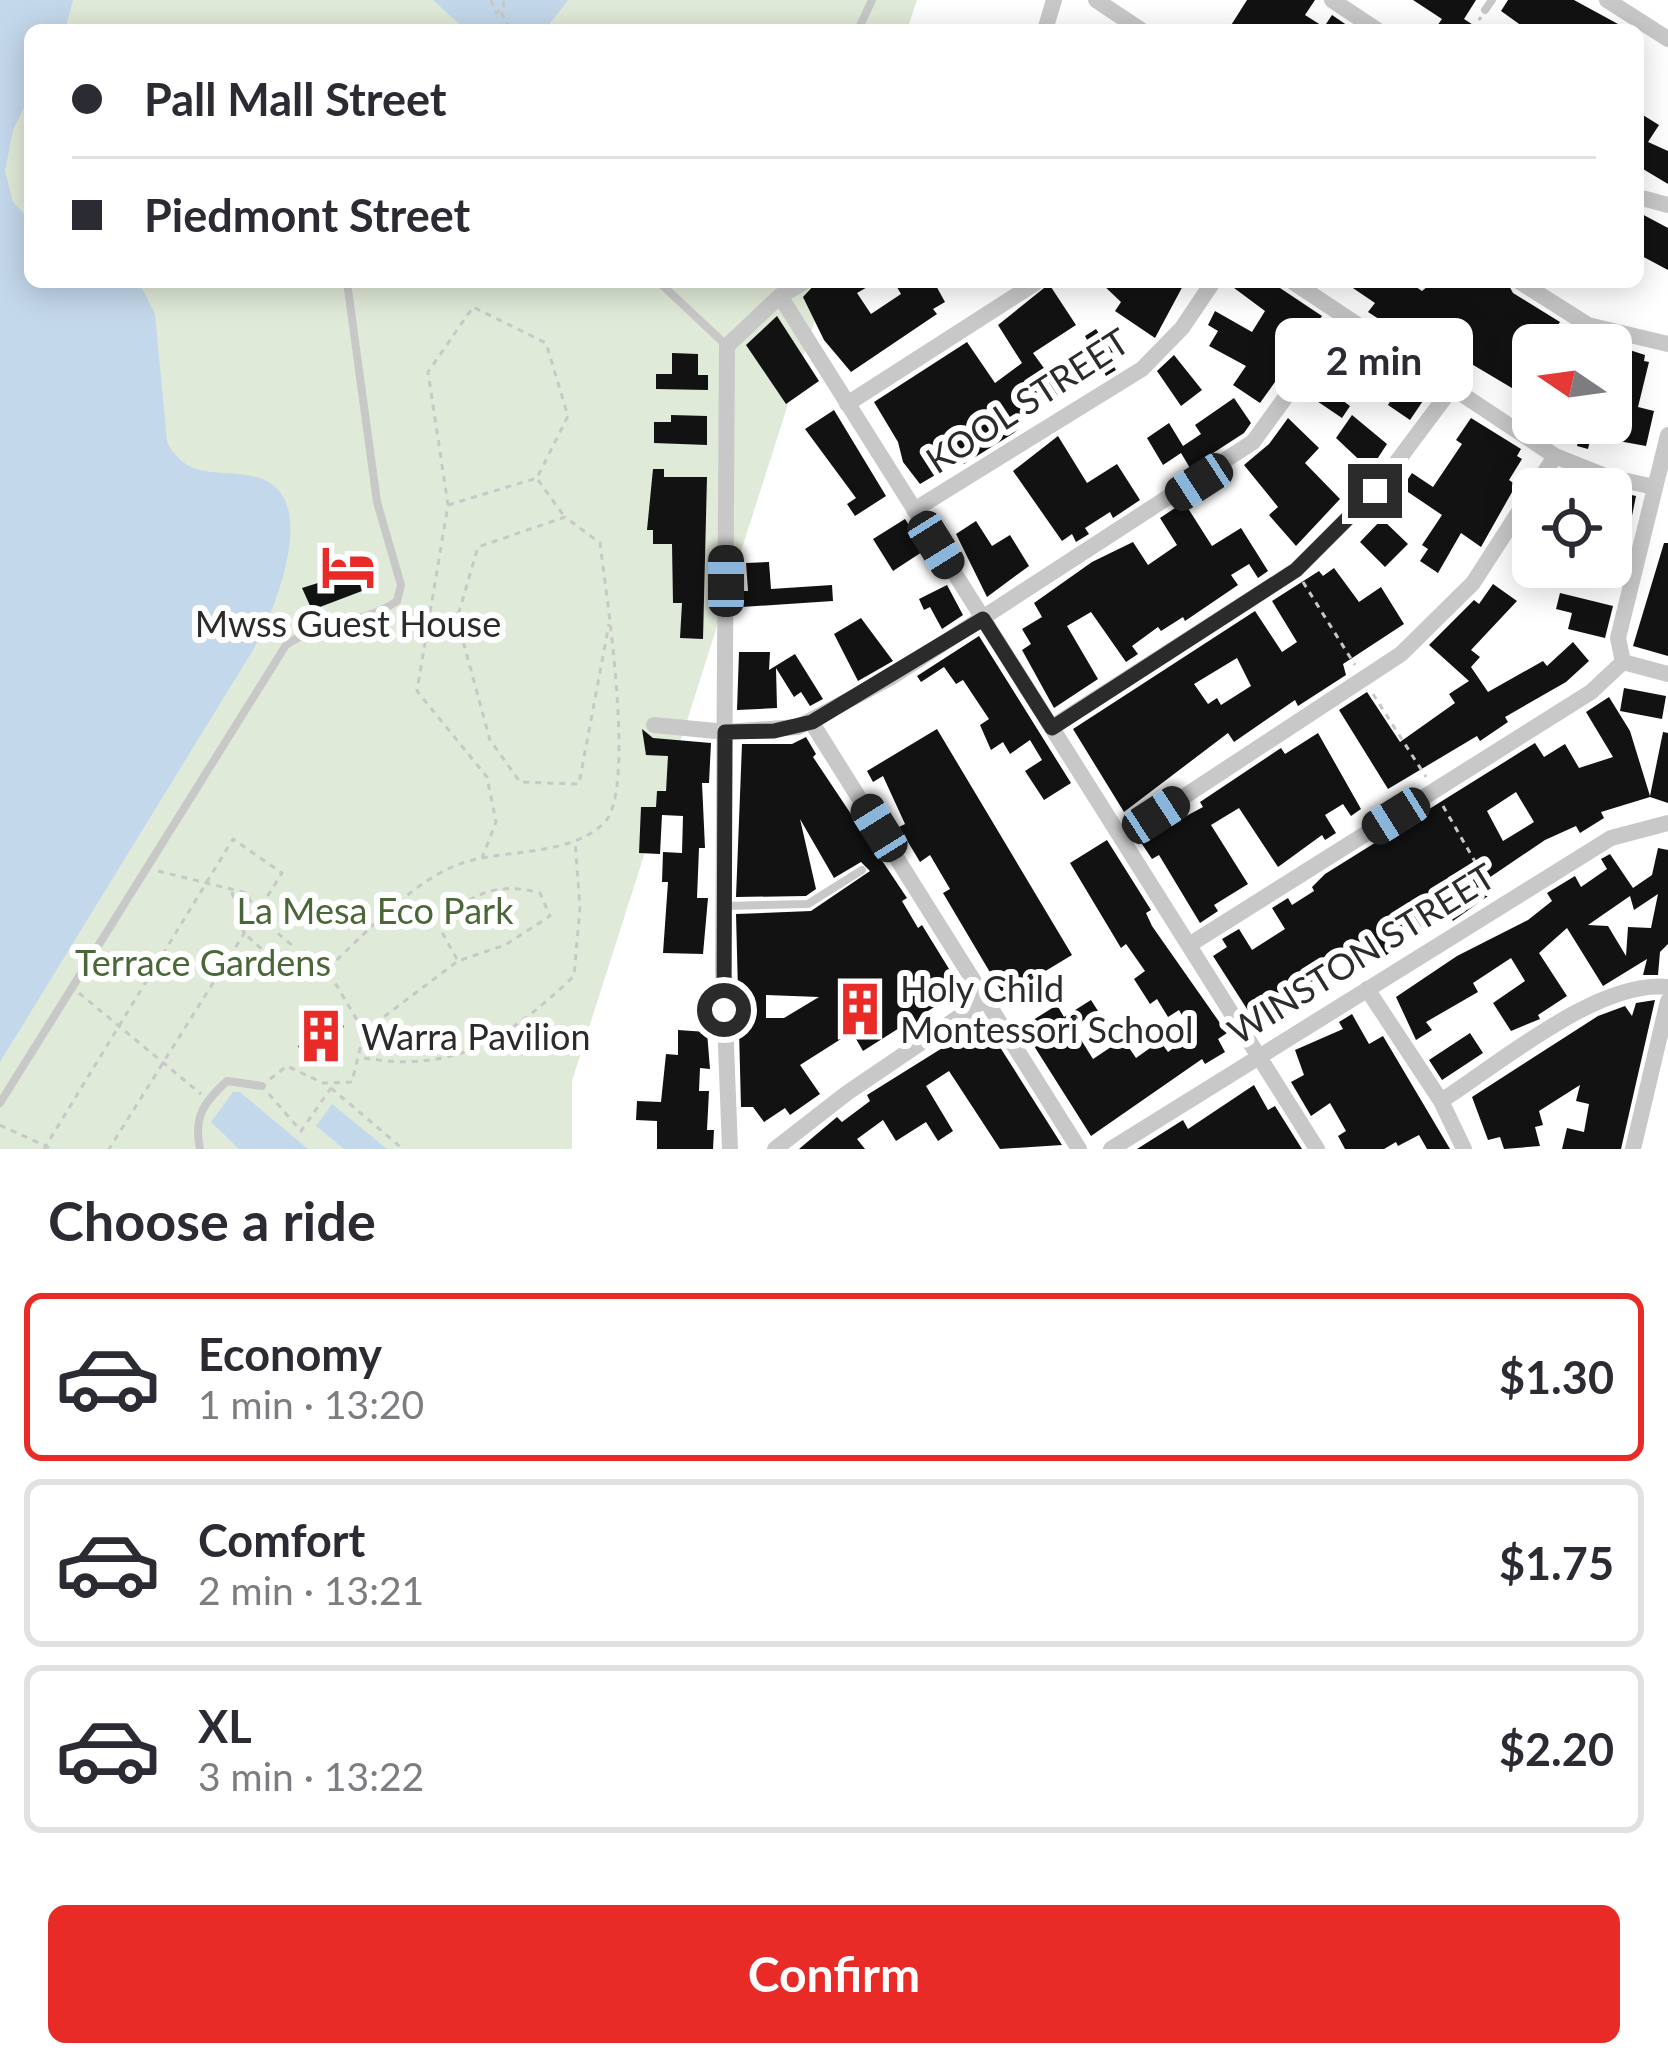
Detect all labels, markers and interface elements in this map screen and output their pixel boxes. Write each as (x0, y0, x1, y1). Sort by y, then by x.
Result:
text: Pall Mall Street (144, 72, 447, 126)
text: Piedmont Street (144, 188, 470, 242)
callout: 2 min (1276, 317, 1474, 401)
street label: KOOL STREET (917, 318, 1137, 482)
north arrow (1512, 324, 1632, 444)
map controls (1512, 324, 1632, 588)
text: 2 min (1326, 337, 1422, 383)
car (1159, 447, 1239, 517)
route end (1348, 464, 1402, 518)
button: locate (1512, 468, 1632, 588)
car (902, 505, 970, 585)
hotel icon: Mwss Guest House (319, 538, 377, 596)
car (708, 545, 744, 617)
place label: Mwss Guest House (195, 601, 501, 645)
car (1116, 780, 1196, 850)
car (1356, 782, 1436, 850)
car (845, 788, 913, 868)
street label: WINSTON STREET (1220, 853, 1502, 1053)
park label: La Mesa Eco Park (237, 888, 514, 932)
park label: Terrace Gardens (75, 940, 331, 984)
place label: Holy Child Montessori School (900, 966, 1194, 1051)
building icon: Holy Child Montessori School (831, 980, 889, 1038)
route start (697, 983, 751, 1037)
building icon: Warra Pavilion (292, 1007, 350, 1065)
place label: Warra Pavilion (361, 1014, 591, 1058)
text: Choose a ride (48, 1188, 376, 1253)
icon: car (54, 1323, 162, 1431)
text: Economy (198, 1327, 382, 1381)
text: $1.30 (1499, 1350, 1614, 1404)
text: 1 min · 13:20 (198, 1381, 424, 1427)
icon: car (54, 1509, 162, 1617)
text: Comfort (198, 1513, 365, 1567)
text: $1.75 (1499, 1536, 1614, 1590)
text: 2 min · 13:21 (198, 1567, 424, 1613)
icon: car (54, 1695, 162, 1803)
text: XL (198, 1699, 252, 1753)
text: $2.20 (1499, 1722, 1614, 1776)
text: 3 min · 13:22 (198, 1753, 424, 1799)
button: Confirm (48, 1905, 1620, 2043)

